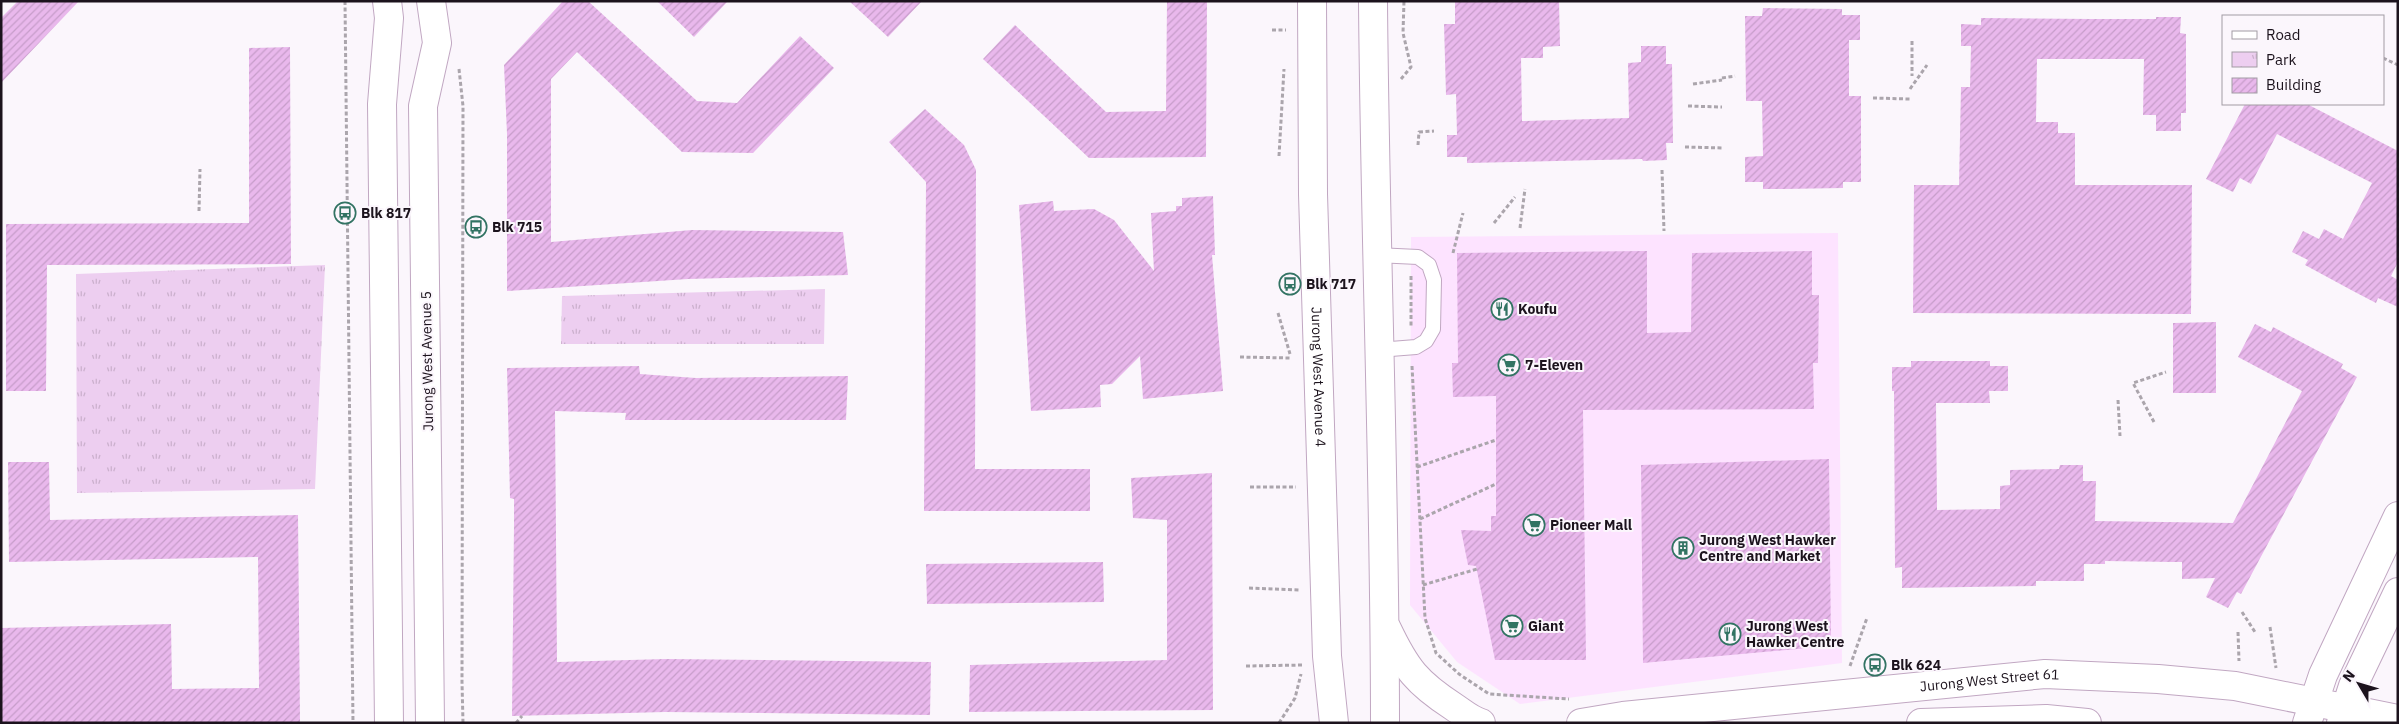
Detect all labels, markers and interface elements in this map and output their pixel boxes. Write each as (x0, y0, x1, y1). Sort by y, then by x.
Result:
legend (2222, 15, 2384, 105)
text: Road (2266, 25, 2301, 44)
text: Park (2266, 50, 2296, 69)
text: Building (2266, 75, 2321, 94)
bus stop icon: Blk 817 (333, 201, 357, 225)
place label: Blk 817 (361, 204, 411, 222)
bus stop icon: Blk 715 (464, 215, 488, 239)
place label: Blk 715 (492, 218, 542, 236)
bus stop icon: Blk 717 (1278, 272, 1302, 296)
place label: Blk 717 (1306, 275, 1356, 293)
street label: Jurong West Avenue 5 (417, 291, 437, 431)
restaurant icon: Koufu (1490, 297, 1514, 321)
place label: Koufu (1518, 300, 1557, 318)
street label: Jurong West Avenue 4 (1307, 307, 1330, 447)
supermarket icon: 7-Eleven (1497, 353, 1521, 377)
place label: 7-Eleven (1525, 356, 1583, 374)
supermarket icon: Pioneer Mall (1522, 513, 1546, 537)
place label: Pioneer Mall (1550, 516, 1632, 534)
place label: Jurong West Hawker Centre and Market (1699, 531, 1836, 565)
building icon: Jurong West Hawker Centre and Market (1671, 536, 1695, 560)
supermarket icon: Giant (1500, 614, 1524, 638)
place label: Giant (1528, 617, 1564, 635)
place label: Jurong West Hawker Centre (1746, 617, 1845, 651)
restaurant icon: Jurong West Hawker Centre (1718, 622, 1742, 646)
bus stop icon: Blk 624 (1863, 653, 1887, 677)
place label: Blk 624 (1891, 656, 1941, 674)
north arrow (2334, 659, 2384, 709)
street label: Jurong West Street 61 (1919, 665, 2060, 695)
text: N (2339, 666, 2359, 686)

